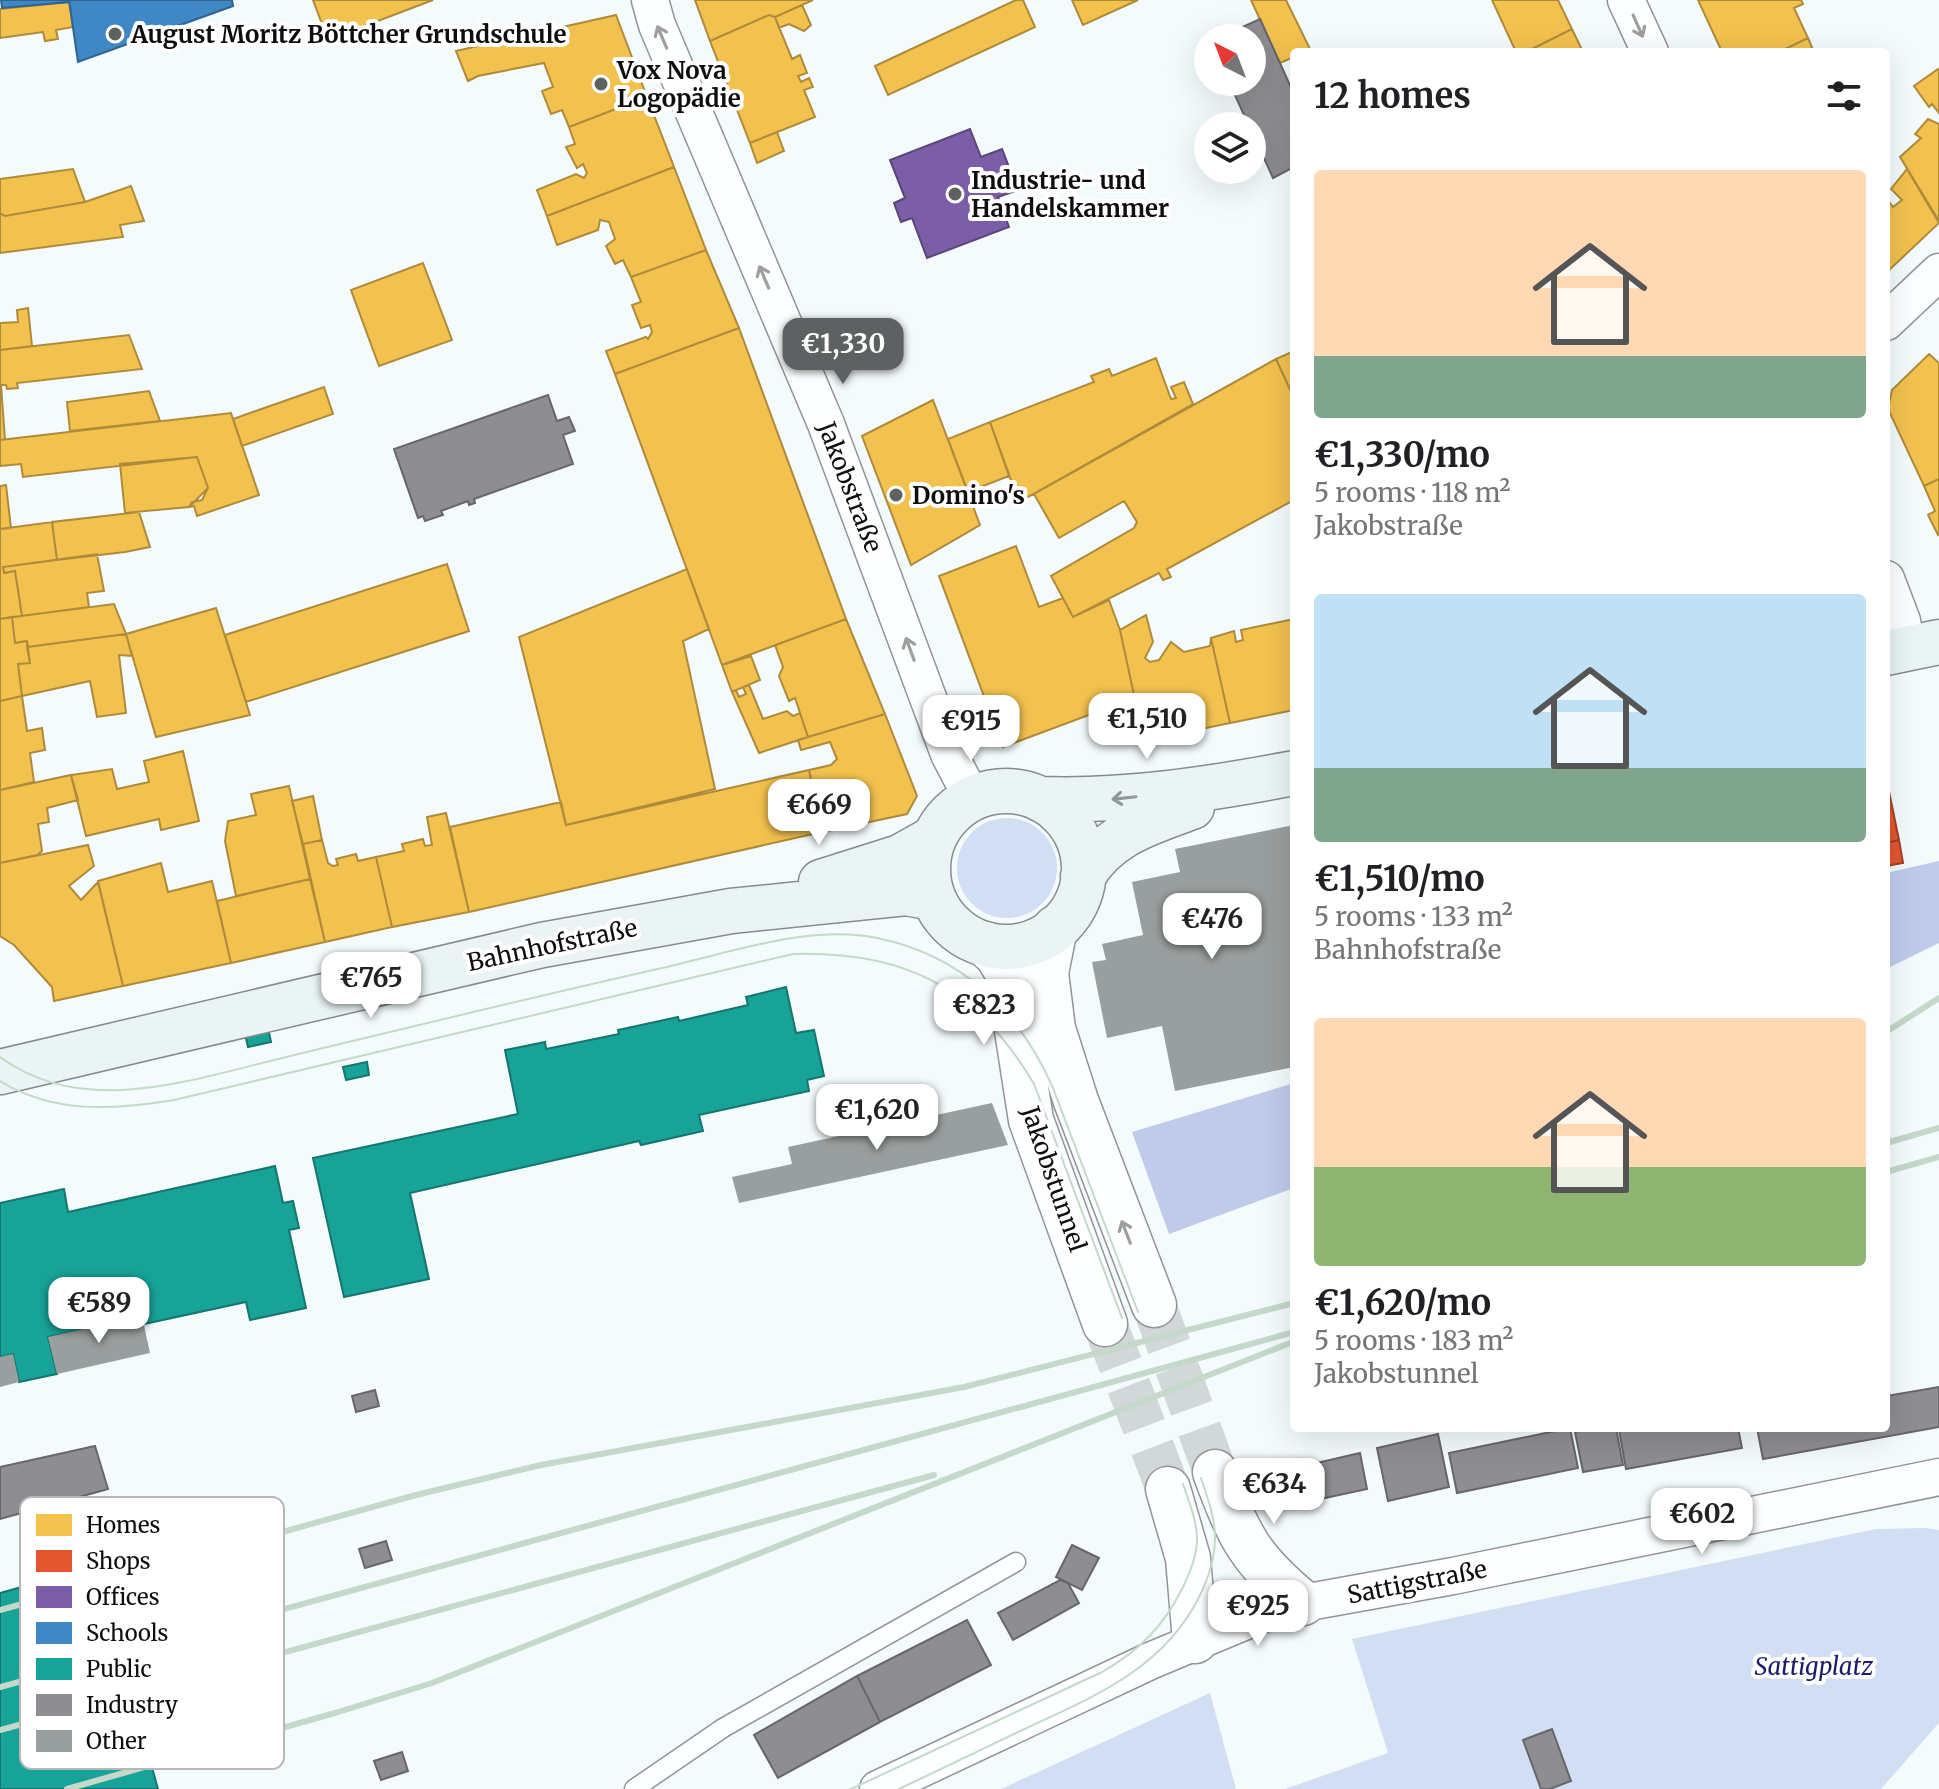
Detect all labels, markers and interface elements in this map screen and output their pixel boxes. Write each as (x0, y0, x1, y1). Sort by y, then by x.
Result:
one-way arrow (1631, 14, 1646, 38)
place label: August Moritz Böttcher Grundschule (130, 19, 566, 50)
north arrow (1194, 24, 1266, 96)
map controls (1194, 24, 1266, 184)
marker: August Moritz Böttcher Grundschule (106, 25, 124, 43)
one-way arrow (654, 26, 669, 50)
place label: Vox Nova Logopädie (616, 55, 741, 114)
icon: filters (1822, 74, 1866, 118)
marker: Vox Nova Logopädie (592, 75, 610, 93)
text: 12 homes (1314, 75, 1471, 117)
button: layers (1194, 112, 1266, 184)
place label: Industrie- und Handelskammer (971, 165, 1169, 224)
marker: Industrie- und Handelskammer (946, 185, 964, 203)
icon: home (1518, 222, 1662, 366)
one-way arrow (756, 265, 771, 290)
pin: €1,330 (778, 318, 908, 386)
text: €1,330 (801, 327, 885, 360)
street label: Jakobstraße (811, 416, 889, 557)
text: €1,330/mo (1314, 434, 1490, 476)
text: 5 rooms · 118 m² (1314, 476, 1510, 509)
place label: Domino's (912, 480, 1025, 511)
marker: Domino's (887, 486, 905, 504)
text: Jakobstraße (1314, 509, 1463, 542)
one-way arrow (902, 637, 916, 662)
icon: home (1518, 646, 1662, 790)
pin: €1,510 (1082, 693, 1212, 761)
pin: €915 (924, 695, 1018, 763)
text: €1,510 (1107, 702, 1187, 735)
text: €915 (941, 704, 1001, 737)
pin: €669 (772, 779, 866, 847)
text: €669 (786, 788, 852, 821)
one-way arrow (1111, 790, 1138, 805)
text: €1,510/mo (1314, 858, 1485, 900)
pin: €476 (1165, 893, 1259, 961)
text: 5 rooms · 133 m² (1314, 900, 1513, 933)
text: €476 (1181, 902, 1243, 935)
street label: Bahnhofstraße (464, 912, 640, 978)
text: Bahnhofstraße (1314, 933, 1501, 966)
pin: €765 (324, 952, 418, 1020)
text: €765 (339, 961, 403, 994)
pin: €823 (937, 979, 1031, 1047)
text: €823 (952, 988, 1016, 1021)
icon: home (1518, 1070, 1662, 1214)
pin: €1,620 (812, 1084, 942, 1152)
text: €1,620 (834, 1093, 920, 1126)
street label: Jakobstunnel (1014, 1101, 1093, 1256)
one-way arrow (1118, 1220, 1132, 1245)
pin: €589 (52, 1277, 146, 1345)
text: €1,620/mo (1314, 1282, 1491, 1324)
text: €589 (66, 1286, 132, 1319)
text: 5 rooms · 183 m² (1314, 1324, 1513, 1357)
text: Jakobstunnel (1314, 1357, 1479, 1390)
pin: €634 (1227, 1458, 1321, 1526)
text: €634 (1242, 1467, 1306, 1500)
pin: €602 (1655, 1488, 1749, 1556)
legend (20, 1497, 284, 1769)
text: €602 (1669, 1497, 1735, 1530)
text: Homes (86, 1511, 160, 1539)
text: Shops (86, 1547, 151, 1575)
street label: Sattigstraße (1345, 1553, 1489, 1611)
pin: €925 (1211, 1580, 1305, 1648)
text: Offices (86, 1583, 160, 1611)
text: €925 (1226, 1589, 1290, 1622)
text: Schools (86, 1619, 168, 1647)
park label: Sattigplatz (1755, 1651, 1874, 1682)
text: Public (86, 1655, 152, 1683)
text: Industry (86, 1691, 178, 1719)
text: Other (86, 1727, 147, 1755)

